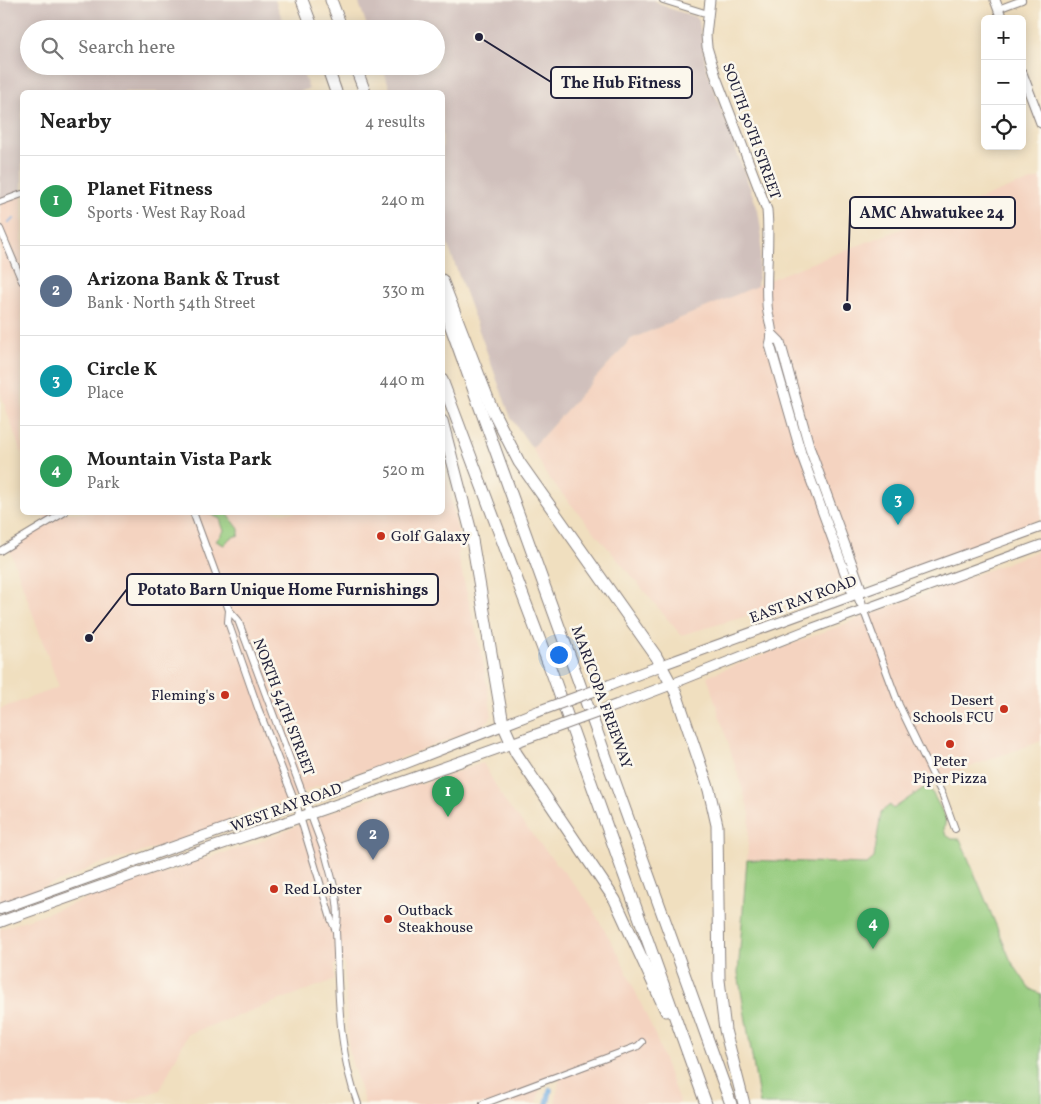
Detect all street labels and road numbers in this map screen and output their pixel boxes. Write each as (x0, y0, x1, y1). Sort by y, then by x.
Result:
street label: SOUTH 50TH STREET (716, 60, 785, 203)
street label: EAST RAY ROAD (747, 571, 860, 630)
street label: MARICOPA FREEWAY (565, 623, 636, 772)
street label: NORTH 54TH STREET (247, 636, 319, 780)
street label: WEST RAY ROAD (228, 778, 345, 838)

